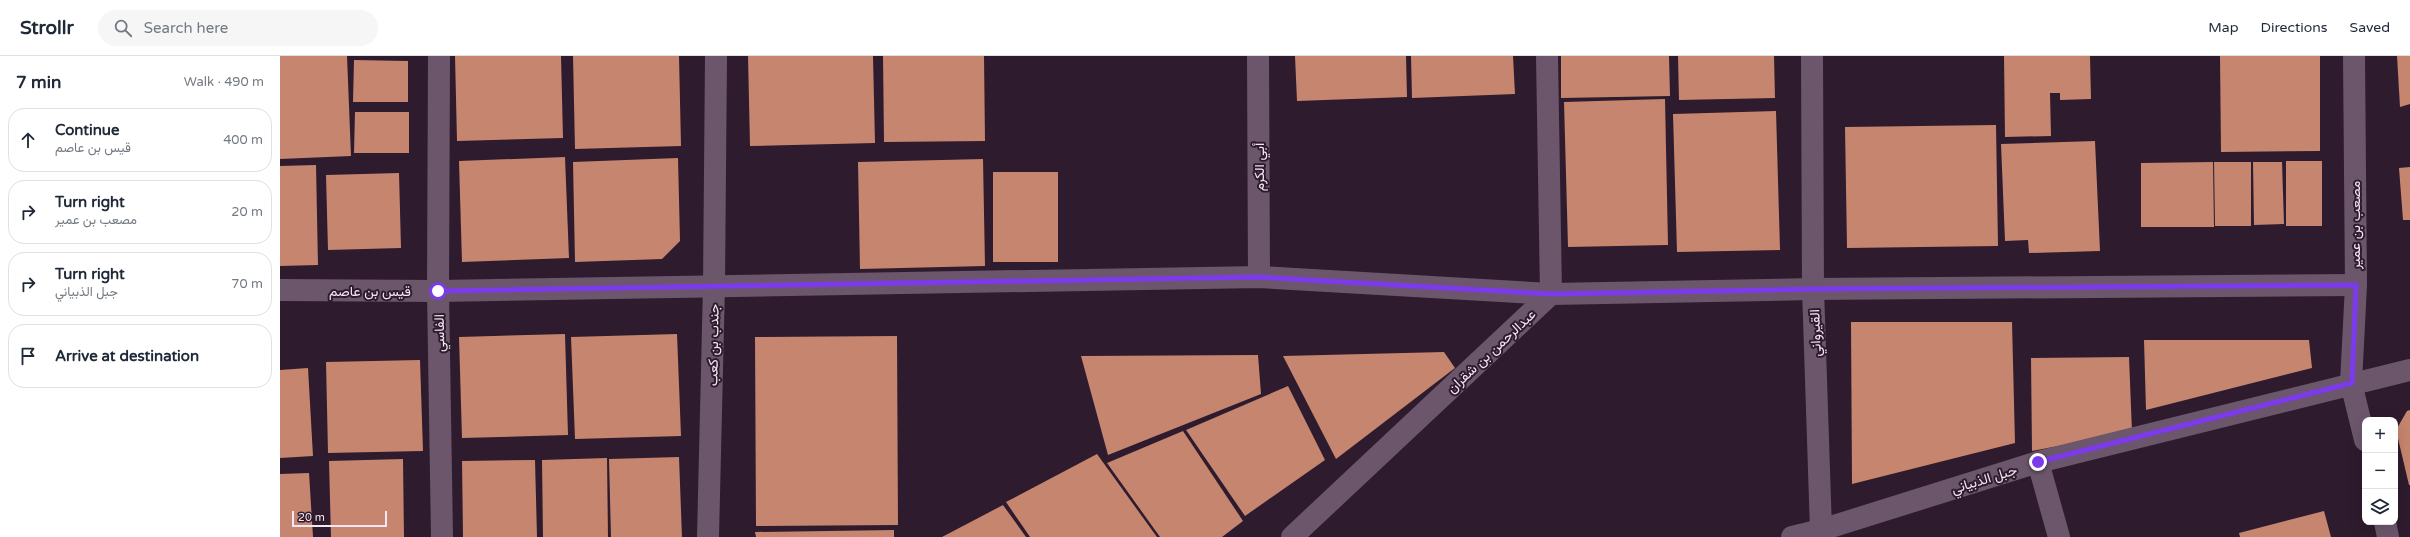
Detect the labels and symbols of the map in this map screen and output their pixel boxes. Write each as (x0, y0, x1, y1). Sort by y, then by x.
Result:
street label: أبي الكرم (1251, 143, 1271, 191)
street label: مصعب بن عمير (2347, 181, 2364, 270)
route start (429, 282, 447, 300)
street label: قيس بن عاصم (329, 283, 411, 300)
street label: جندب بن كعب (704, 304, 723, 386)
street label: عبدالرحمن بن شقران (1443, 306, 1539, 397)
street label: القيرواني (1806, 309, 1828, 357)
street label: الفاسي (431, 314, 451, 352)
route end (2029, 453, 2047, 471)
street label: جبل الذبياني (1949, 461, 2020, 500)
scale bar (292, 509, 387, 528)

